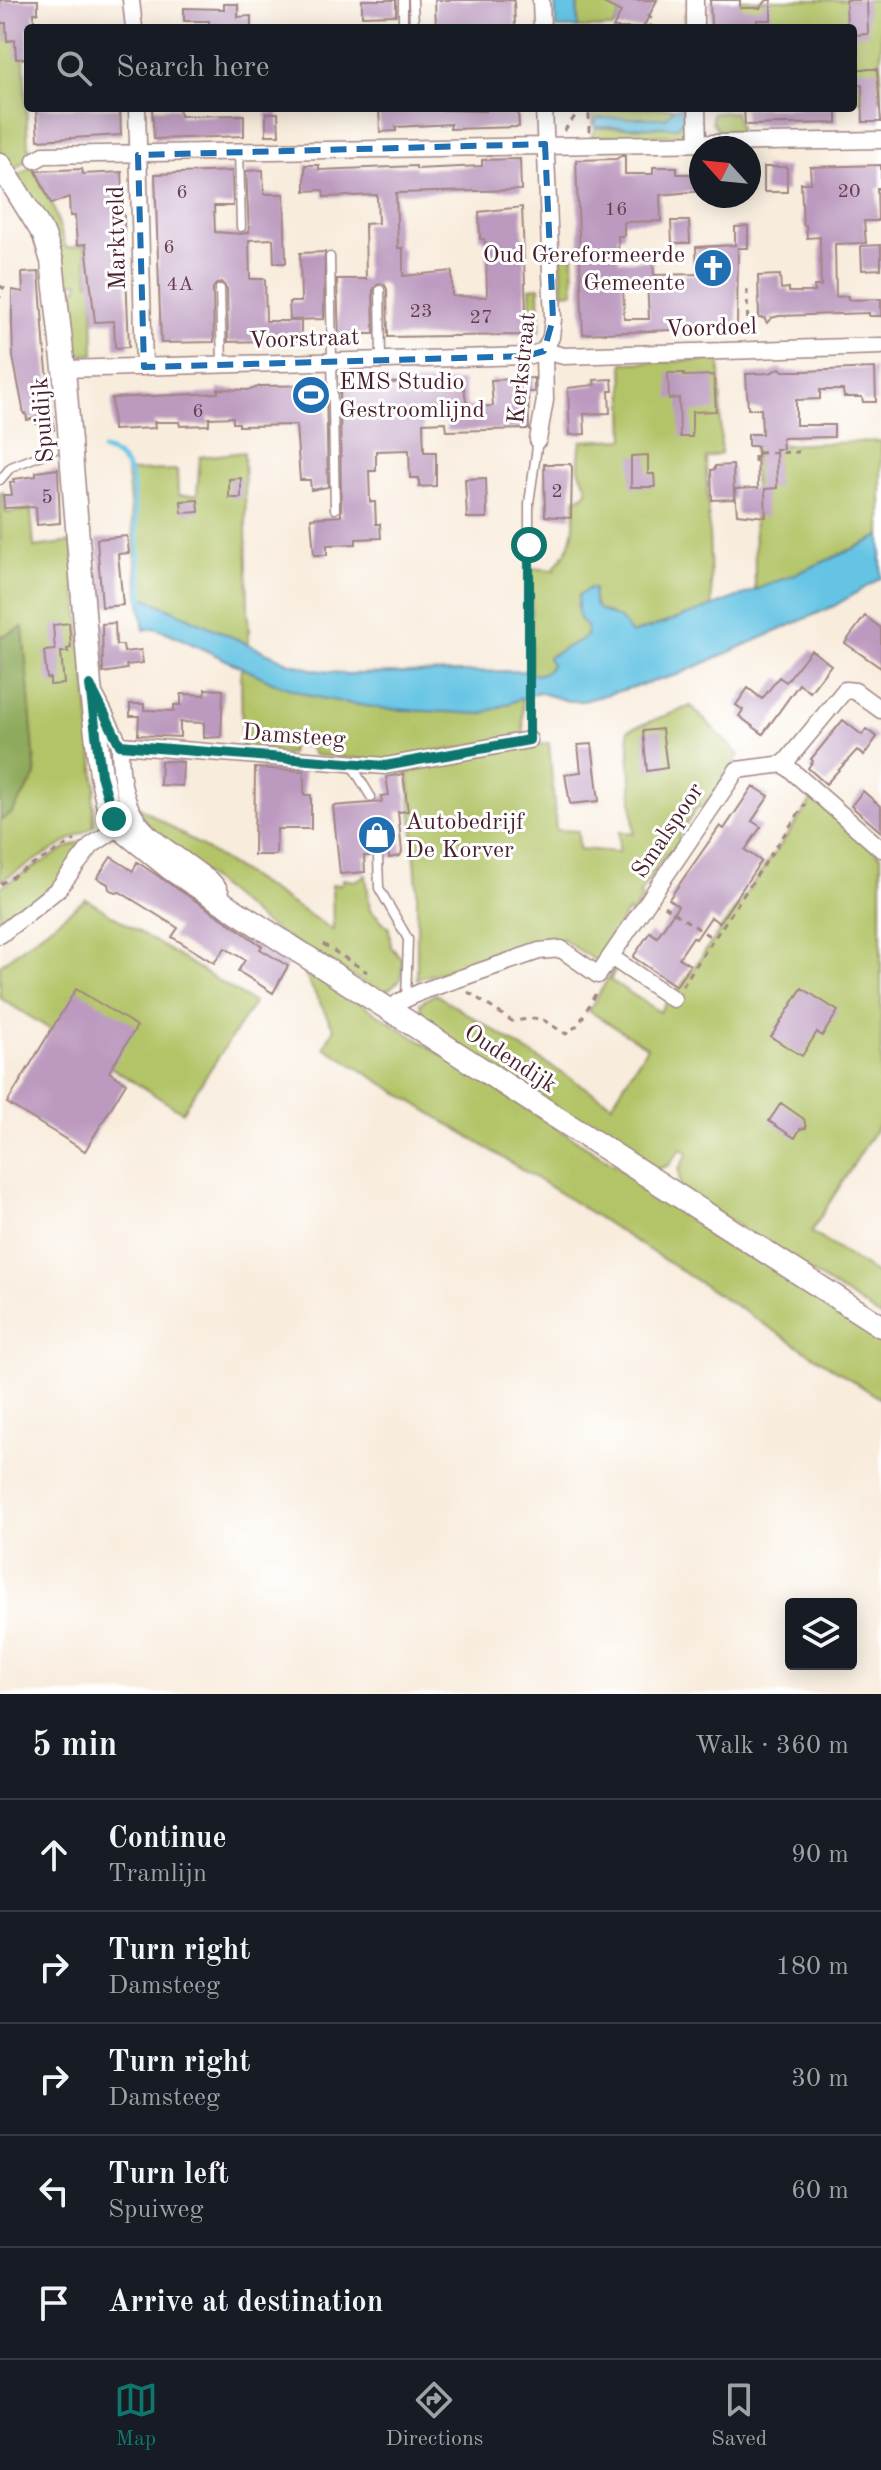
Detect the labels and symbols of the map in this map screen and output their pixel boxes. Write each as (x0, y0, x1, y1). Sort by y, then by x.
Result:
north arrow (689, 136, 761, 208)
house number: 20 (837, 182, 861, 202)
house number: 6 (176, 183, 188, 203)
street label: Marktveld (105, 186, 131, 290)
house number: 16 (604, 200, 628, 220)
house number: 6 (163, 238, 175, 258)
place label: Oud Gereformeerde Gemeente (483, 244, 685, 296)
church icon: Oud Gereformeerde Gemeente (692, 247, 734, 289)
house number: 4A (167, 275, 193, 295)
house number: 23 (409, 302, 433, 322)
house number: 27 (469, 308, 493, 328)
street label: Kerkstraat (505, 311, 541, 425)
street label: Voordoel (665, 315, 757, 343)
street label: Voorstraat (248, 326, 360, 354)
place label: EMS Studio Gestroomlijnd (339, 371, 485, 423)
sports icon: EMS Studio Gestroomlijnd (290, 374, 332, 416)
street label: Spuidijk (29, 376, 59, 463)
house number: 6 (192, 402, 204, 422)
house number: 2 (551, 482, 563, 502)
house number: 5 (41, 488, 53, 508)
route start (511, 527, 547, 563)
street label: Damsteeg (241, 721, 346, 753)
street label: Smalspoor (628, 779, 709, 883)
route end (96, 801, 132, 837)
place label: Autobedrijf De Korver (405, 811, 525, 863)
shop icon: Autobedrijf De Korver (356, 814, 398, 856)
street label: Oudendijk (459, 1021, 561, 1098)

